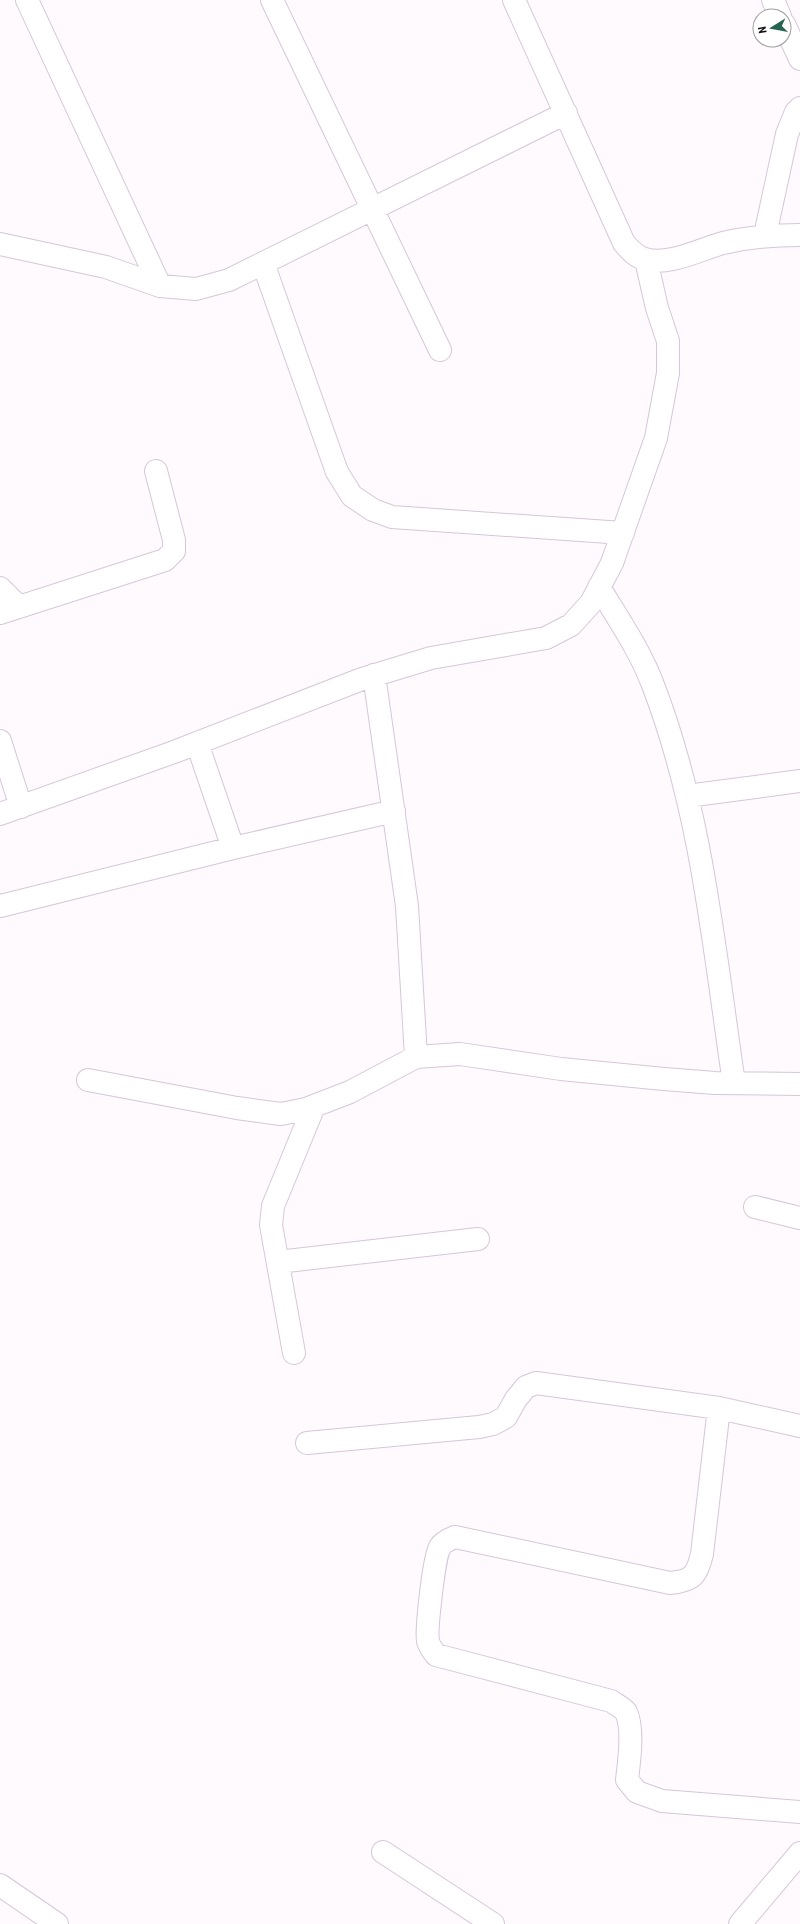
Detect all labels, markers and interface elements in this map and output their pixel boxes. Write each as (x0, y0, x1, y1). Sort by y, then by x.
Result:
north arrow (752, 8, 792, 48)
text: N (756, 25, 770, 34)

